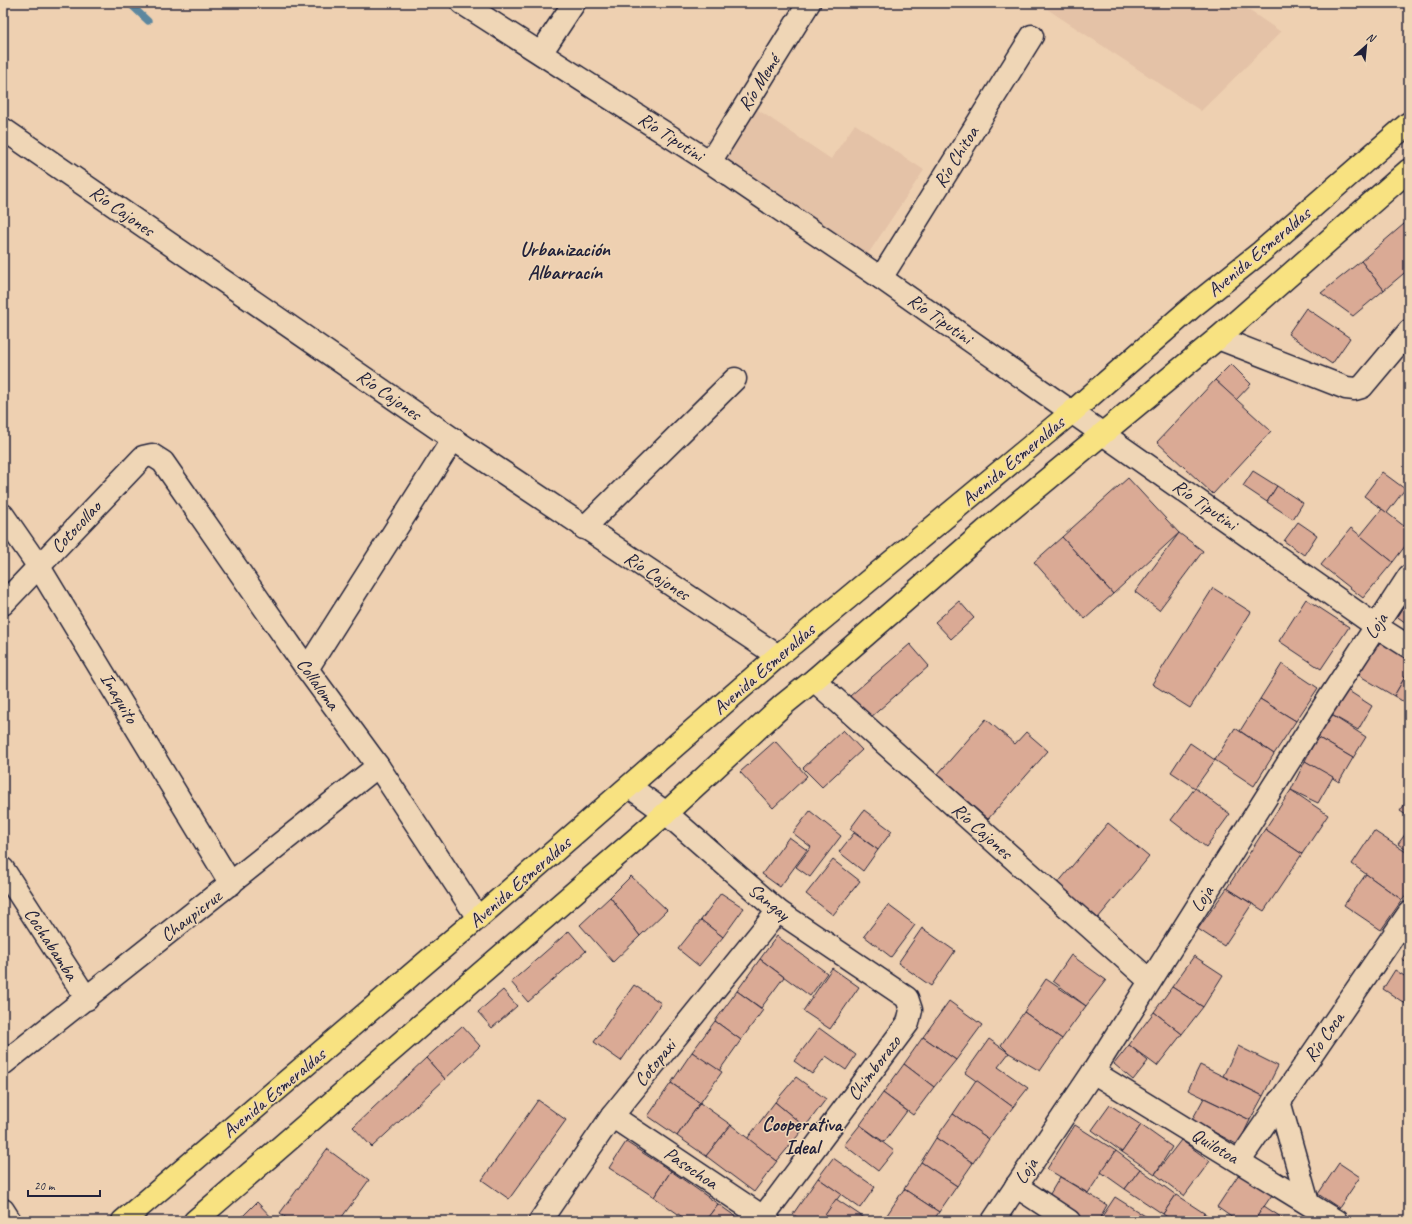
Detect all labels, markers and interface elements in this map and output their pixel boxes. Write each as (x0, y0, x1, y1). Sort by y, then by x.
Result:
north arrow (1346, 26, 1386, 66)
text: N (1364, 29, 1379, 46)
street label: Río Memé (732, 48, 787, 116)
street label: Río Tiputini (634, 107, 710, 168)
street label: Río Chitoa (928, 120, 985, 192)
street label: Río Cajones (85, 180, 160, 243)
street label: Avenida Esmeraldas (1202, 201, 1317, 302)
district label: Urbanización Albarracín (520, 237, 611, 285)
street label: Río Tiputini (903, 288, 979, 351)
street label: Río Cajones (352, 364, 427, 427)
street label: Avenida Esmeraldas (956, 410, 1071, 511)
street label: Río Tiputini (1168, 474, 1244, 537)
street label: Cotocollao (46, 494, 108, 558)
street label: Río Cajones (620, 546, 696, 607)
street label: Loja (1359, 607, 1394, 644)
street label: Avenida Esmeraldas (708, 617, 821, 720)
street label: Collaloma (291, 653, 346, 716)
street label: Inaquito (95, 668, 144, 729)
street label: Río Cajones (947, 798, 1018, 866)
street label: Avenida Esmeraldas (464, 830, 577, 933)
street label: Sangay (743, 878, 796, 927)
street label: Loja (1185, 880, 1220, 916)
street label: Chaupicruz (156, 884, 228, 947)
street label: Cochabamba (19, 903, 84, 986)
street label: Río Coca (1298, 1006, 1351, 1067)
street label: Chimborazo (842, 1030, 907, 1105)
street label: Cotopaxi (629, 1033, 683, 1091)
street label: Avenida Esmeraldas (217, 1042, 332, 1143)
district label: Cooperativa Ideal (762, 1112, 844, 1160)
street label: Quilotoa (1187, 1123, 1244, 1170)
street label: Pasochoa (659, 1141, 724, 1196)
street label: Loja (1009, 1152, 1044, 1189)
scale bar (28, 1172, 100, 1198)
text: 20 m (34, 1178, 56, 1194)

